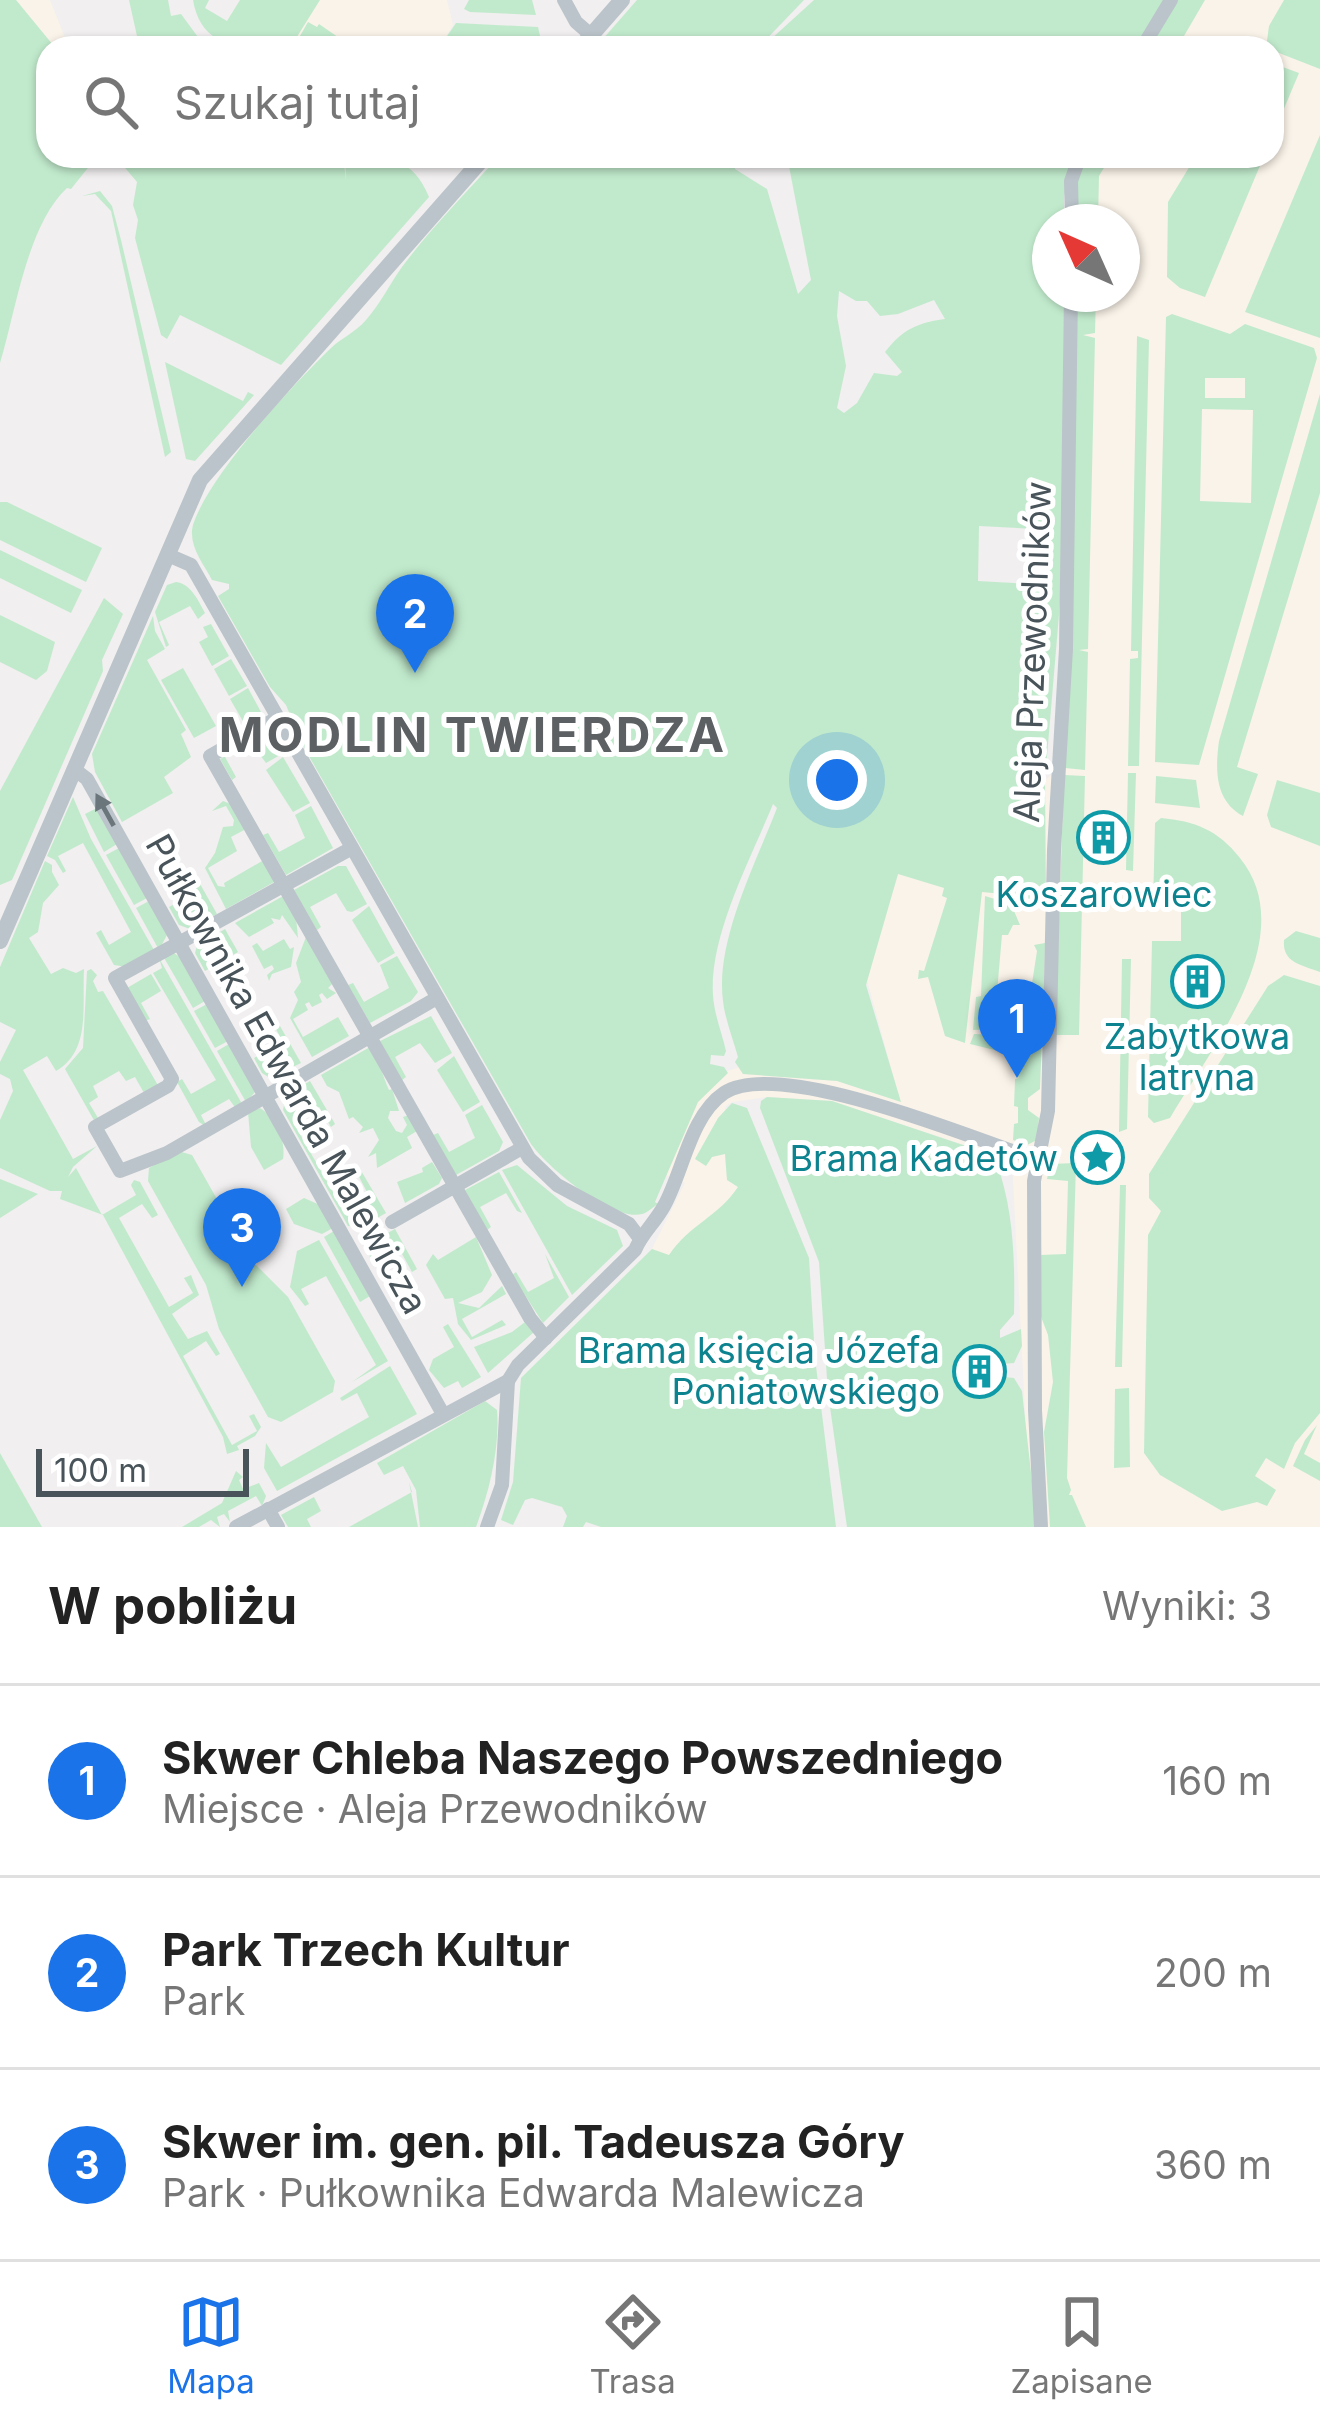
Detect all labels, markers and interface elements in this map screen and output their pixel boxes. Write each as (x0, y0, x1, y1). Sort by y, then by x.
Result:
search box (36, 36, 1284, 168)
icon: search (78, 69, 144, 135)
text: Szukaj tutaj (174, 75, 420, 130)
north arrow (1032, 204, 1140, 312)
street label: Aleja Przewodników (1004, 481, 1060, 823)
pin: 2 (376, 574, 454, 673)
district label: MODLIN TWIERDZA (219, 705, 727, 764)
your location (807, 750, 867, 810)
one-way arrow (95, 793, 116, 827)
building icon: Koszarowiec (1076, 810, 1132, 866)
street label: Pułkownika Edwarda Malewicza (137, 827, 437, 1321)
place label: Koszarowiec (995, 872, 1213, 916)
building icon: Zabytkowa latryna (1169, 953, 1225, 1009)
pin: 1 (978, 979, 1056, 1078)
place label: Zabytkowa latryna (1104, 1014, 1290, 1099)
place icon: Brama Kadetów (1069, 1130, 1125, 1186)
place label: Brama Kadetów (790, 1136, 1058, 1180)
pin: 3 (203, 1188, 281, 1287)
place label: Brama księcia Józefa Poniatowskiego (578, 1328, 940, 1413)
building icon: Brama księcia Józefa Poniatowskiego (951, 1343, 1007, 1399)
scale bar (36, 1443, 249, 1496)
text: 100 m (54, 1450, 147, 1490)
text: W pobliżu (48, 1575, 297, 1636)
text: Wyniki: 3 (1102, 1582, 1272, 1629)
text: Skwer Chleba Naszego Powszedniego (162, 1730, 1003, 1785)
text: 1 (79, 1757, 95, 1804)
text: 160 m (1162, 1757, 1272, 1804)
text: Miejsce · Aleja Przewodników (162, 1785, 708, 1832)
text: Park Trzech Kultur (162, 1922, 570, 1977)
text: 2 (75, 1949, 99, 1996)
text: 200 m (1154, 1949, 1272, 1996)
text: Park (162, 1977, 246, 2024)
text: Skwer im. gen. pil. Tadeusza Góry (162, 2114, 904, 2169)
text: 3 (74, 2141, 100, 2188)
text: 360 m (1154, 2141, 1272, 2188)
text: Park · Pułkownika Edwarda Malewicza (162, 2169, 865, 2216)
tab: Mapa (167, 2289, 255, 2401)
tab: Trasa (589, 2289, 676, 2401)
tab: Zapisane (1010, 2289, 1153, 2401)

